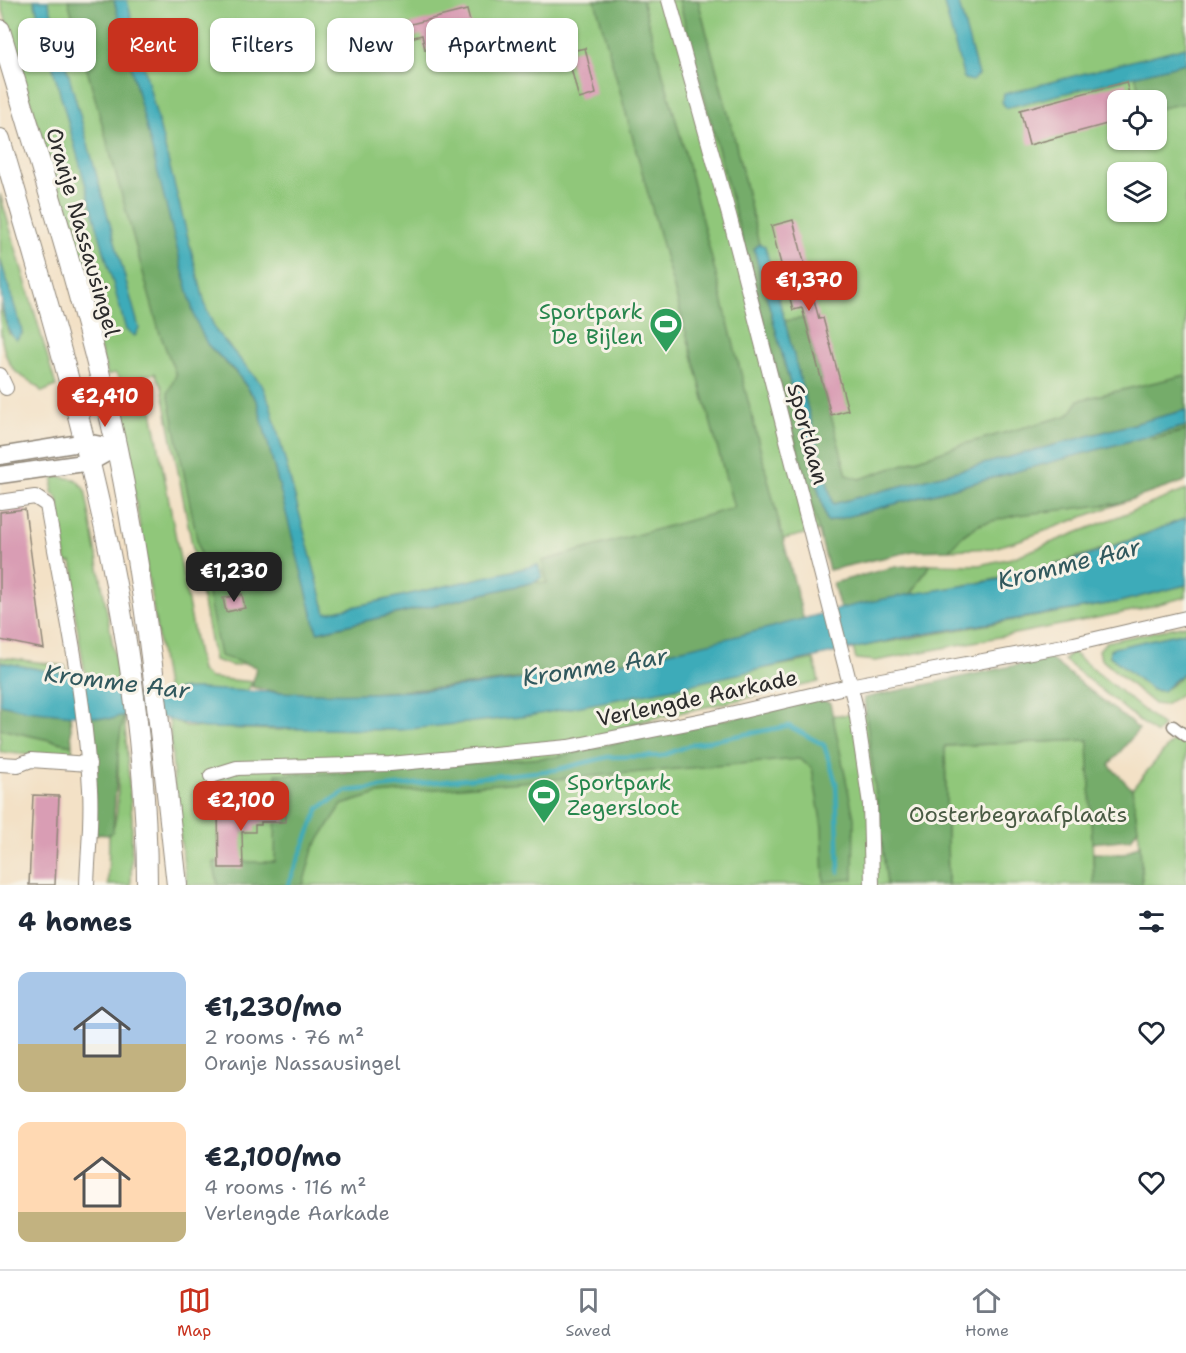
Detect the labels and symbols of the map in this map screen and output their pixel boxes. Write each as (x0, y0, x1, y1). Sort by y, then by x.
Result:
street label: Oranje Nassausingel (39, 124, 127, 340)
pin: €1,370 (760, 261, 858, 312)
place label: Sportpark De Bijlen (539, 297, 643, 351)
sports icon: Sportpark De Bijlen (648, 306, 684, 353)
pin: €2,410 (56, 377, 154, 428)
street label: Sportlaan (781, 380, 835, 488)
water label: Kromme Aar (994, 531, 1145, 597)
pin: €1,230 (185, 552, 283, 603)
water label: Kromme Aar (520, 640, 671, 694)
water label: Kromme Aar (42, 657, 192, 707)
street label: Verlengde Aarkade (594, 663, 800, 733)
place label: Sportpark Zegersloot (567, 768, 680, 822)
sports icon: Sportpark Zegersloot (526, 777, 562, 824)
pin: €2,100 (192, 781, 290, 832)
park label: Oosterbegraafplaats (909, 800, 1127, 829)

